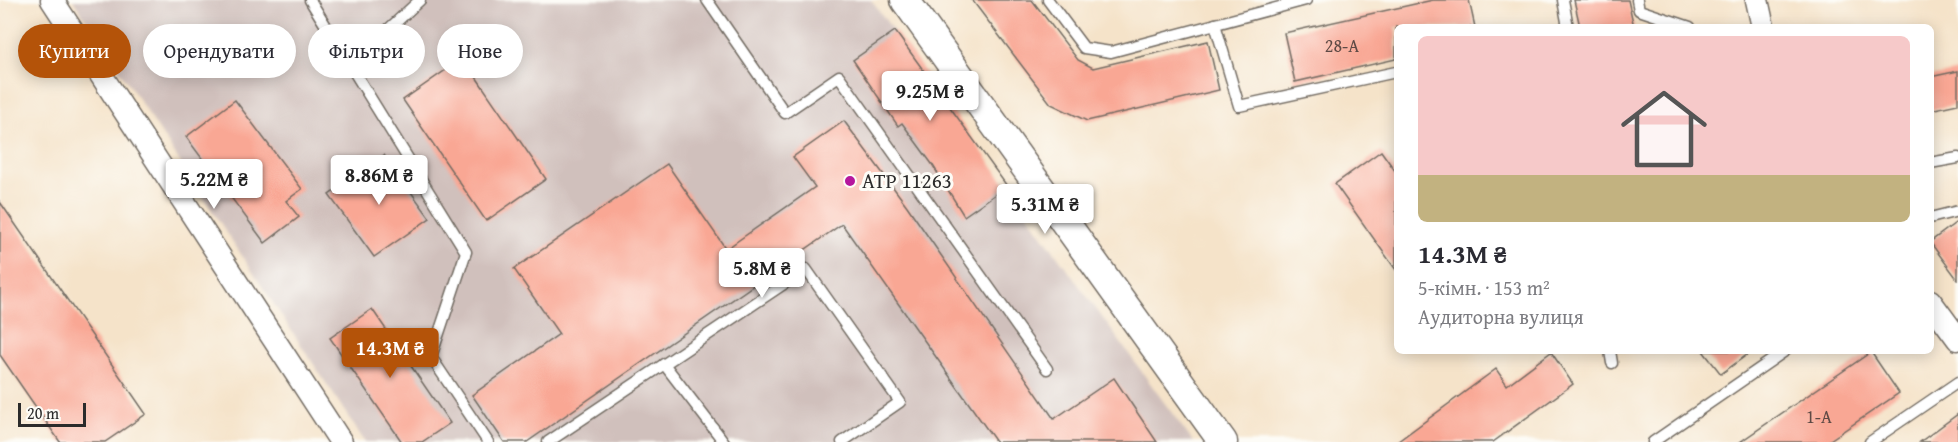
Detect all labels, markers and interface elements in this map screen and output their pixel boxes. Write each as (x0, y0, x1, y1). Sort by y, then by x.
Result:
chip: Купити (18, 24, 131, 78)
chip: Орендувати (143, 24, 296, 78)
chip: Фільтри (308, 24, 425, 78)
chip: Нове (437, 24, 523, 78)
house number: 28-А (1325, 32, 1359, 59)
pin: 9.25M ₴ (875, 71, 985, 122)
icon: home (1610, 75, 1718, 183)
text: 9.25M ₴ (896, 76, 964, 105)
pin: 8.86M ₴ (324, 155, 434, 206)
pin: 5.22M ₴ (159, 159, 269, 210)
text: 8.86M ₴ (345, 160, 413, 189)
text: 5.22M ₴ (180, 164, 248, 193)
place label: ATP 11263 (862, 165, 952, 196)
marker: ATP 11263 (843, 174, 857, 188)
pin: 5.31M ₴ (990, 184, 1100, 235)
text: 5.31M ₴ (1011, 189, 1079, 218)
text: 14.3M ₴ (1418, 234, 1507, 273)
pin: 5.8M ₴ (713, 248, 811, 299)
text: 5.8M ₴ (733, 253, 791, 282)
text: 5-кімн. · 153 m² (1418, 273, 1550, 302)
text: Аудиторна вулиця (1418, 302, 1584, 331)
pin: 14.3M ₴ (335, 328, 445, 379)
text: 14.3M ₴ (356, 333, 424, 362)
scale bar (18, 400, 86, 428)
text: 20 m (27, 401, 59, 425)
house number: 1-А (1806, 403, 1832, 430)

